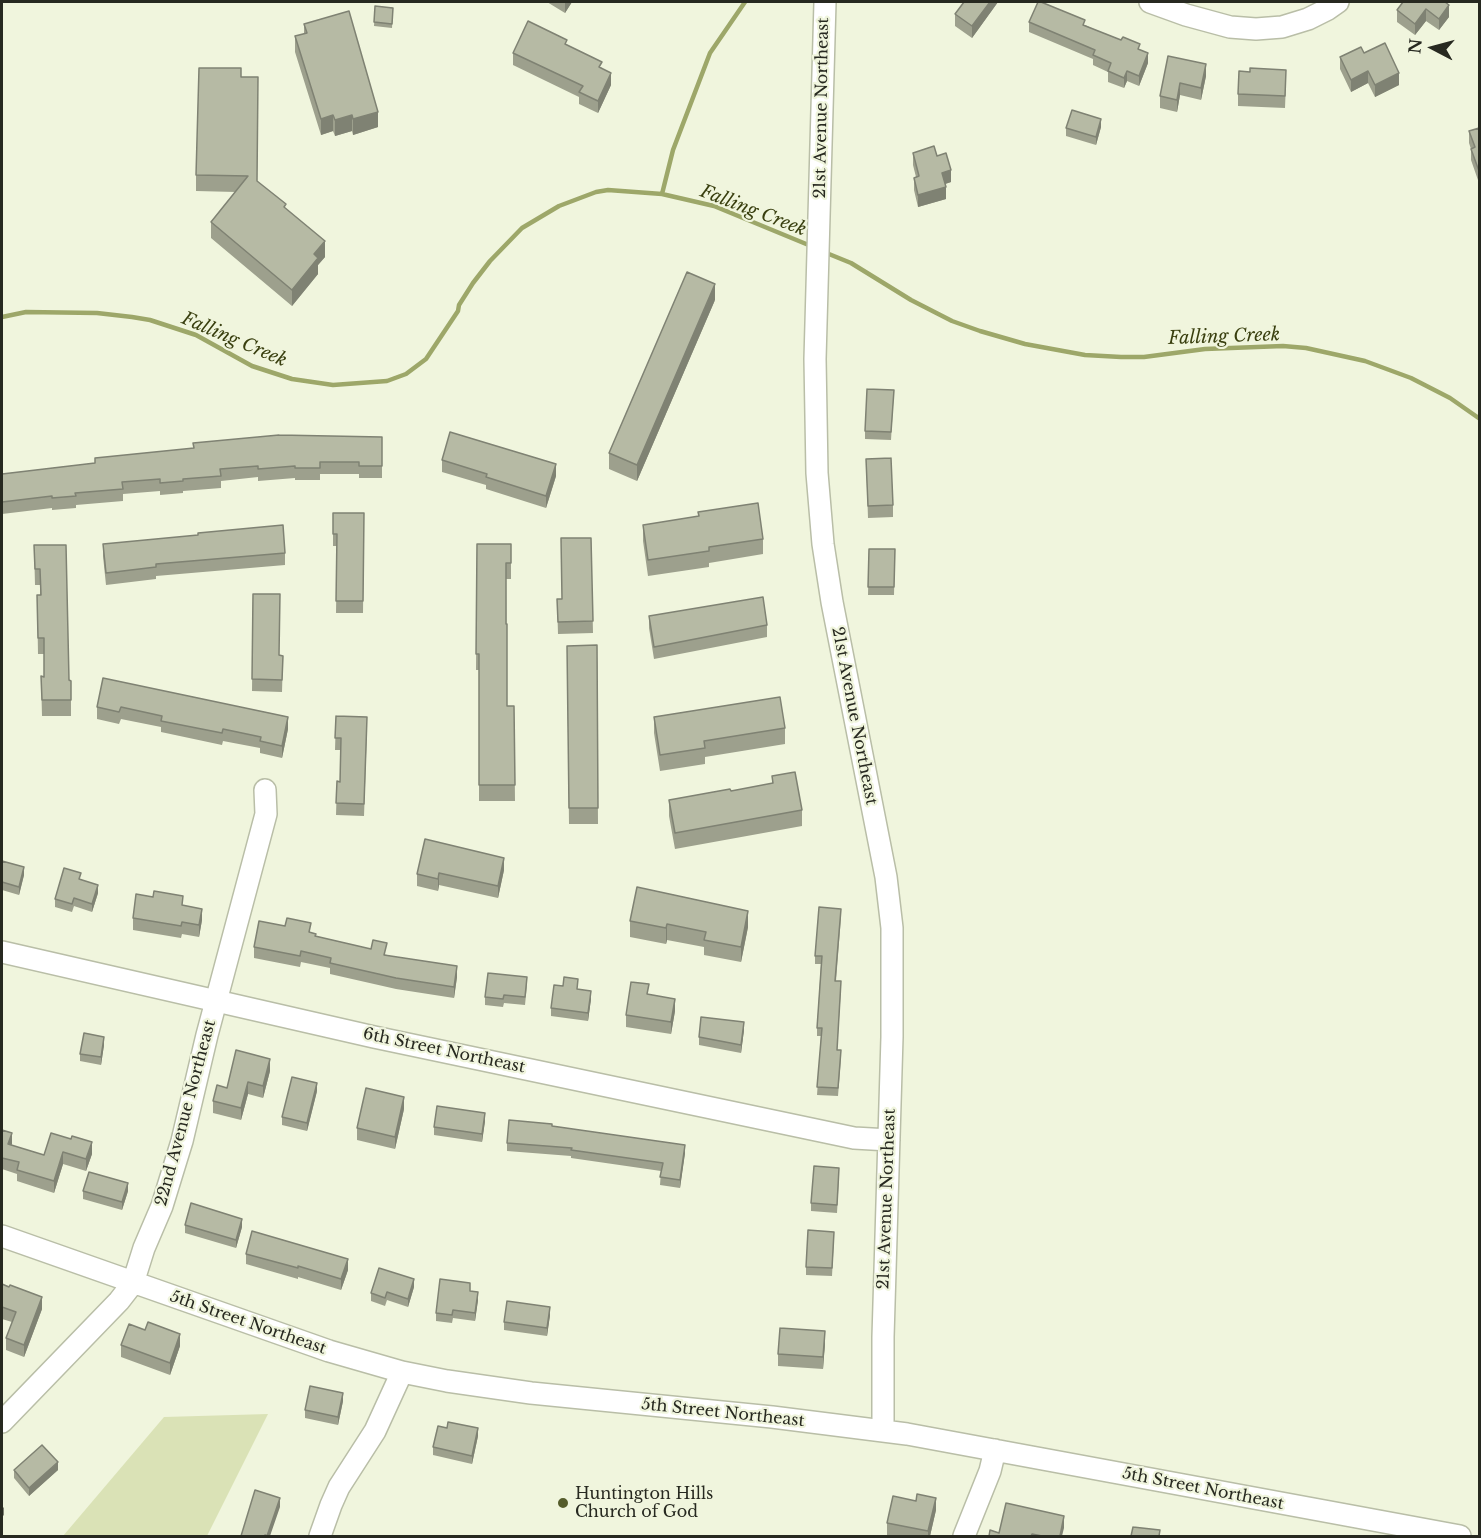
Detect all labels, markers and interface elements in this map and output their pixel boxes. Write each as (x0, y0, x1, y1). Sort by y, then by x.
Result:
street label: 21st Avenue Northeast (811, 17, 833, 199)
north arrow (1403, 18, 1463, 78)
text: N (1404, 38, 1426, 55)
water label: Falling Creek (697, 181, 809, 241)
water label: Falling Creek (178, 308, 290, 372)
water label: Falling Creek (1168, 324, 1280, 350)
street label: 21st Avenue Northeast (827, 625, 881, 807)
street label: 22nd Avenue Northeast (152, 1018, 220, 1208)
street label: 6th Street Northeast (361, 1024, 527, 1078)
street label: 21st Avenue Northeast (874, 1108, 900, 1290)
street label: 5th Street Northeast (167, 1287, 329, 1359)
street label: 5th Street Northeast (641, 1395, 805, 1431)
street label: 5th Street Northeast (1121, 1464, 1285, 1514)
place label: Huntington Hills Church of God (575, 1484, 713, 1522)
marker: Huntington Hills Church of God (556, 1496, 570, 1510)

